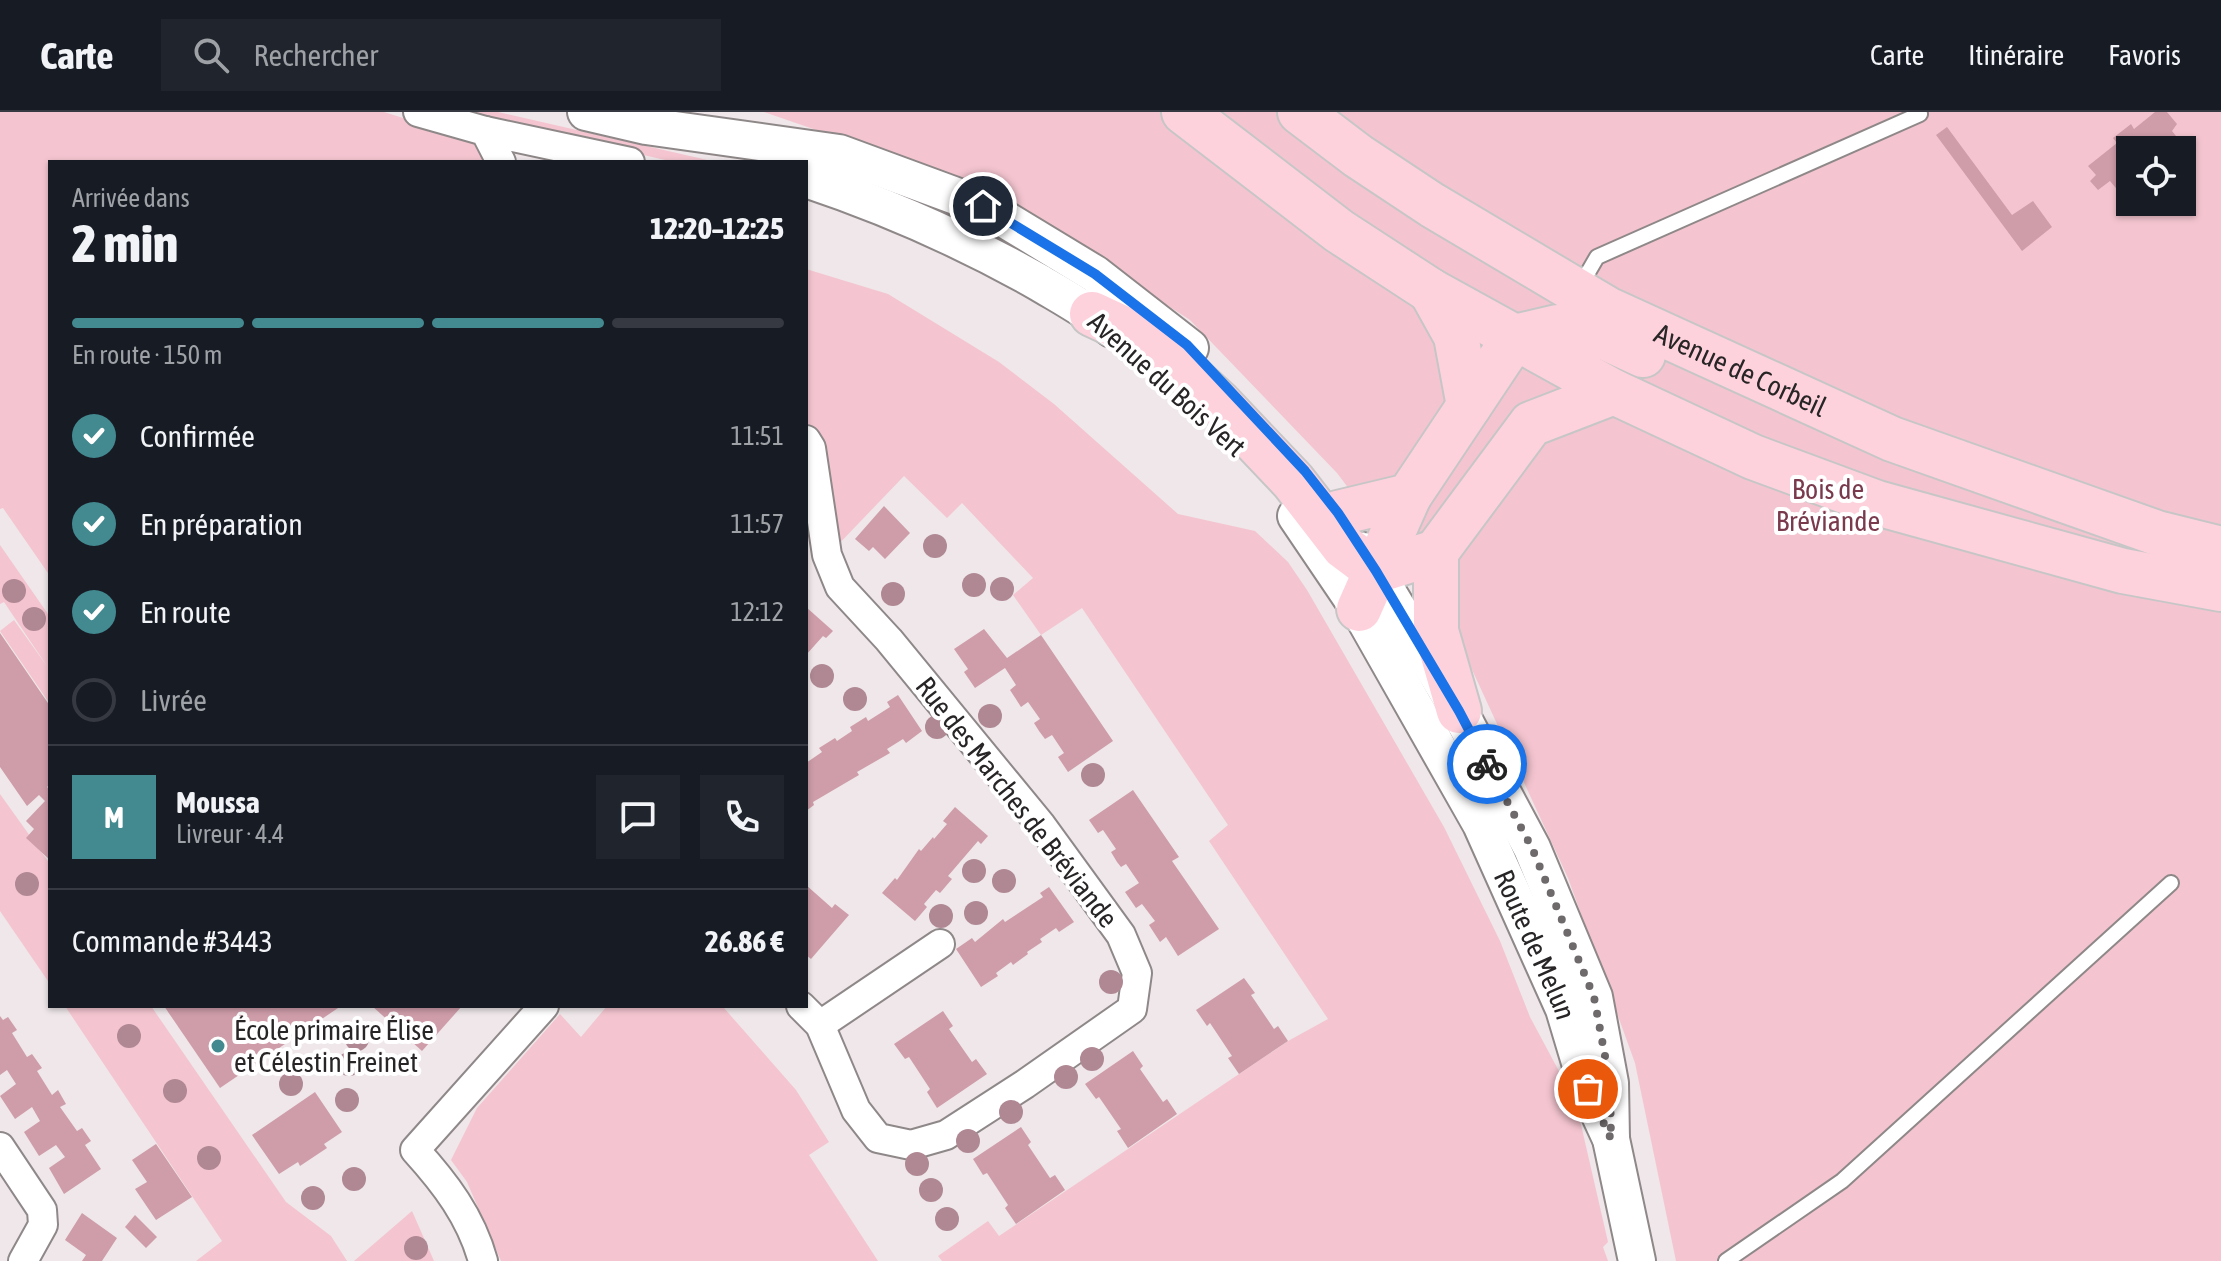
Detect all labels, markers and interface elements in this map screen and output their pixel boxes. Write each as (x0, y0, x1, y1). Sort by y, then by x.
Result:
search box (161, 19, 721, 91)
icon: search (189, 33, 233, 77)
text: Carte (40, 34, 113, 77)
text: Rechercher (253, 38, 378, 72)
text: Carte (1870, 39, 1924, 71)
text: Itinéraire (1968, 39, 2064, 71)
text: Favoris (2108, 39, 2181, 71)
map controls (2116, 136, 2196, 216)
button: locate (2116, 136, 2196, 216)
pin (949, 172, 1017, 240)
text: Arrivée dans (72, 183, 190, 213)
icon: home (961, 184, 1005, 228)
text: 12:20–12:25 (650, 211, 784, 245)
text: 2 min (72, 213, 178, 273)
street label: Avenue du Bois Vert (1082, 305, 1252, 463)
street label: Avenue de Corbeil (1650, 317, 1832, 423)
text: En route · 150 m (72, 340, 222, 370)
icon: check (72, 414, 116, 458)
text: Confirmée (140, 419, 255, 453)
text: 11:51 (730, 421, 784, 451)
park label: Bois de Bréviande (1776, 473, 1880, 537)
icon: check (72, 502, 116, 546)
text: En préparation (140, 507, 303, 541)
text: 11:57 (730, 509, 784, 539)
icon: check (72, 590, 116, 634)
text: En route (140, 595, 231, 629)
text: 12:12 (730, 597, 784, 627)
street label: Rue des Marches de Bréviande (909, 671, 1125, 933)
text: Livrée (140, 683, 207, 717)
courier (1447, 724, 1527, 804)
icon: bike (1465, 742, 1509, 786)
button: chat (596, 775, 680, 859)
button: phone (700, 775, 784, 859)
text: Moussa (176, 785, 260, 819)
text: M (104, 800, 124, 834)
text: Livreur · 4.4 (176, 819, 284, 849)
street label: Route de Melun (1488, 865, 1582, 1023)
text: Commande #3443 (72, 924, 273, 958)
text: 26.86 € (705, 924, 784, 958)
place label: École primaire Élise et Célestin Freinet (234, 1014, 434, 1078)
marker: École primaire Élise et Célestin Freinet (209, 1037, 227, 1055)
pin (1554, 1055, 1622, 1123)
icon: bag (1566, 1067, 1610, 1111)

